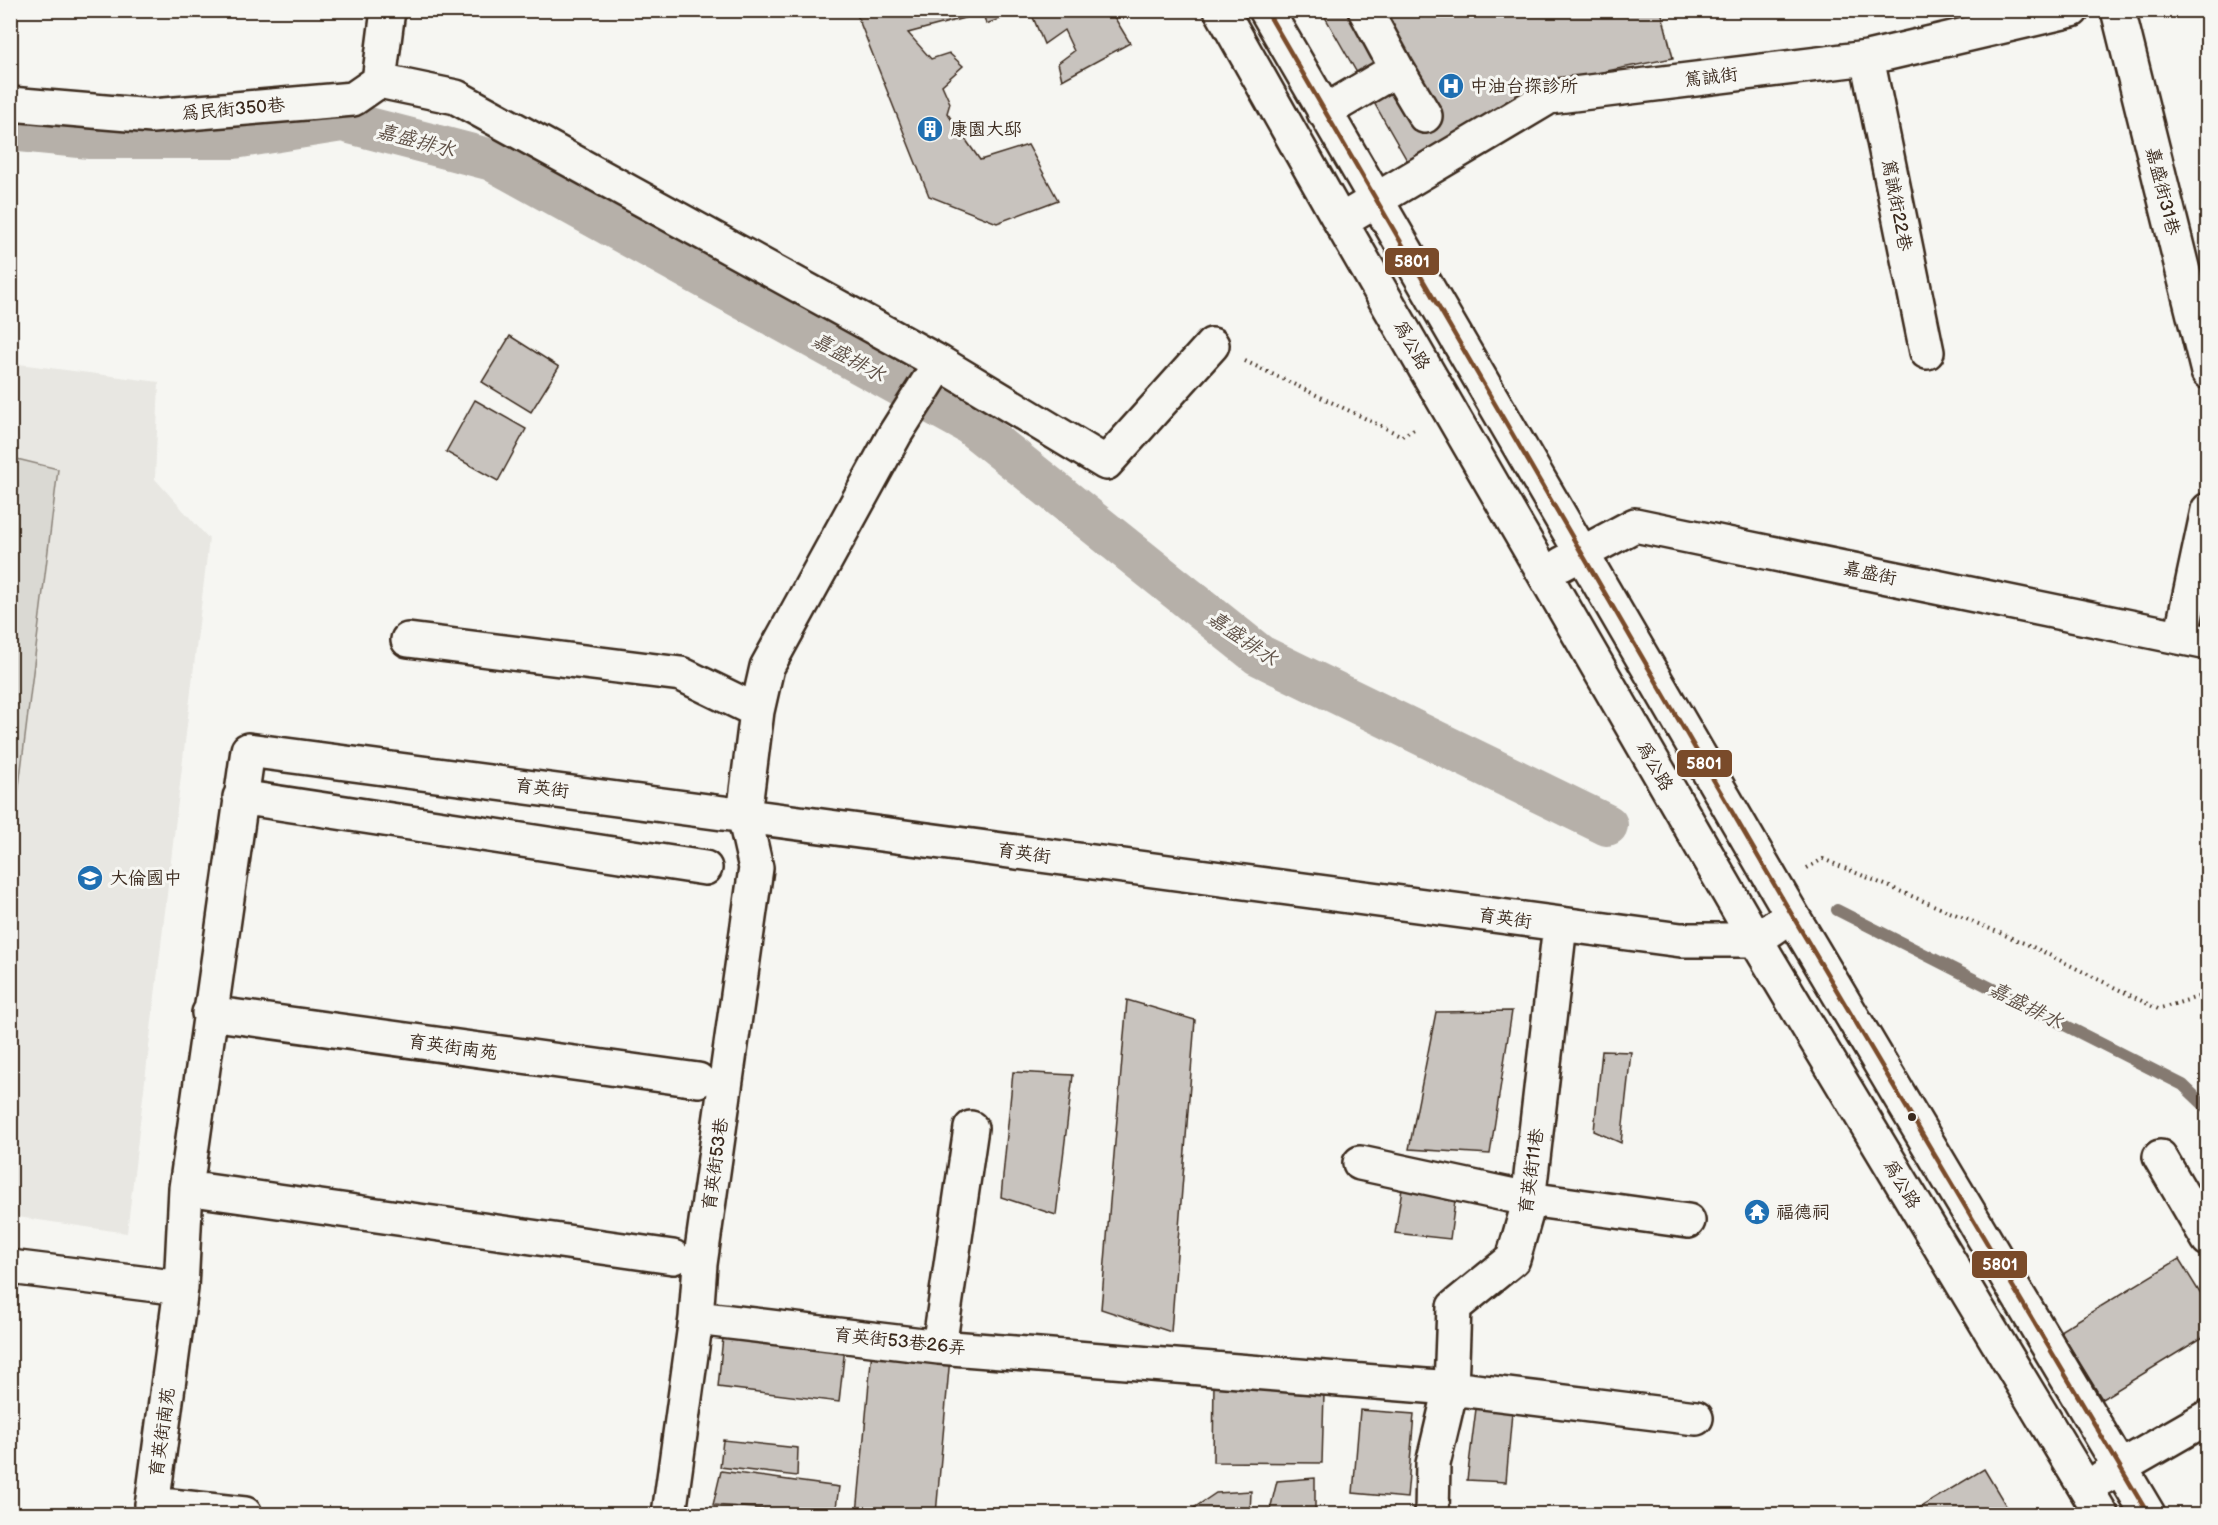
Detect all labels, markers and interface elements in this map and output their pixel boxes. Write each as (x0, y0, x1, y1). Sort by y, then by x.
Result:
street label: 篤誠街 (1683, 64, 1739, 91)
hospital icon: 中油台探診所 (1436, 71, 1466, 101)
place label: 中油台探診所 (1470, 76, 1578, 97)
street label: 為民街350巷 (180, 95, 286, 124)
building icon: 康園大邸 (915, 114, 945, 144)
water label: 嘉盛排水 (374, 119, 458, 163)
place label: 康園大邸 (950, 119, 1022, 140)
street label: 嘉盛街31巷 (2141, 145, 2184, 237)
street label: 篤誠街22巷 (1877, 157, 1916, 253)
line badge: 5801 (1384, 247, 1440, 276)
text: 5801 (1394, 253, 1430, 272)
street label: 為公路 (1389, 317, 1434, 374)
water label: 嘉盛排水 (808, 328, 890, 388)
street label: 嘉盛街 (1841, 558, 1898, 589)
water label: 嘉盛排水 (1203, 606, 1283, 672)
street label: 為公路 (1632, 738, 1677, 795)
line badge: 5801 (1676, 749, 1733, 778)
text: 5801 (1686, 755, 1722, 774)
street label: 育英街 (514, 775, 570, 802)
street label: 育英街 (996, 839, 1052, 868)
school or university icon: 大倫國中 (75, 863, 105, 893)
place label: 大倫國中 (110, 868, 182, 889)
street label: 育英街 (1477, 904, 1533, 933)
water label: 嘉盛排水 (1984, 977, 2068, 1035)
street label: 育英街南苑 (407, 1031, 499, 1064)
unlabelled marker (1906, 1111, 1918, 1123)
street label: 育英街53巷 (699, 1116, 732, 1212)
street label: 育英街11巷 (1515, 1127, 1548, 1215)
street label: 為公路 (1879, 1156, 1924, 1213)
temple icon: 福德祠 (1742, 1197, 1772, 1227)
place label: 福德祠 (1776, 1202, 1830, 1223)
line badge: 5801 (1971, 1250, 2028, 1279)
text: 5801 (1982, 1256, 2018, 1275)
street label: 育英街53巷26弄 (833, 1324, 967, 1359)
street label: 育英街南苑 (146, 1386, 179, 1478)

